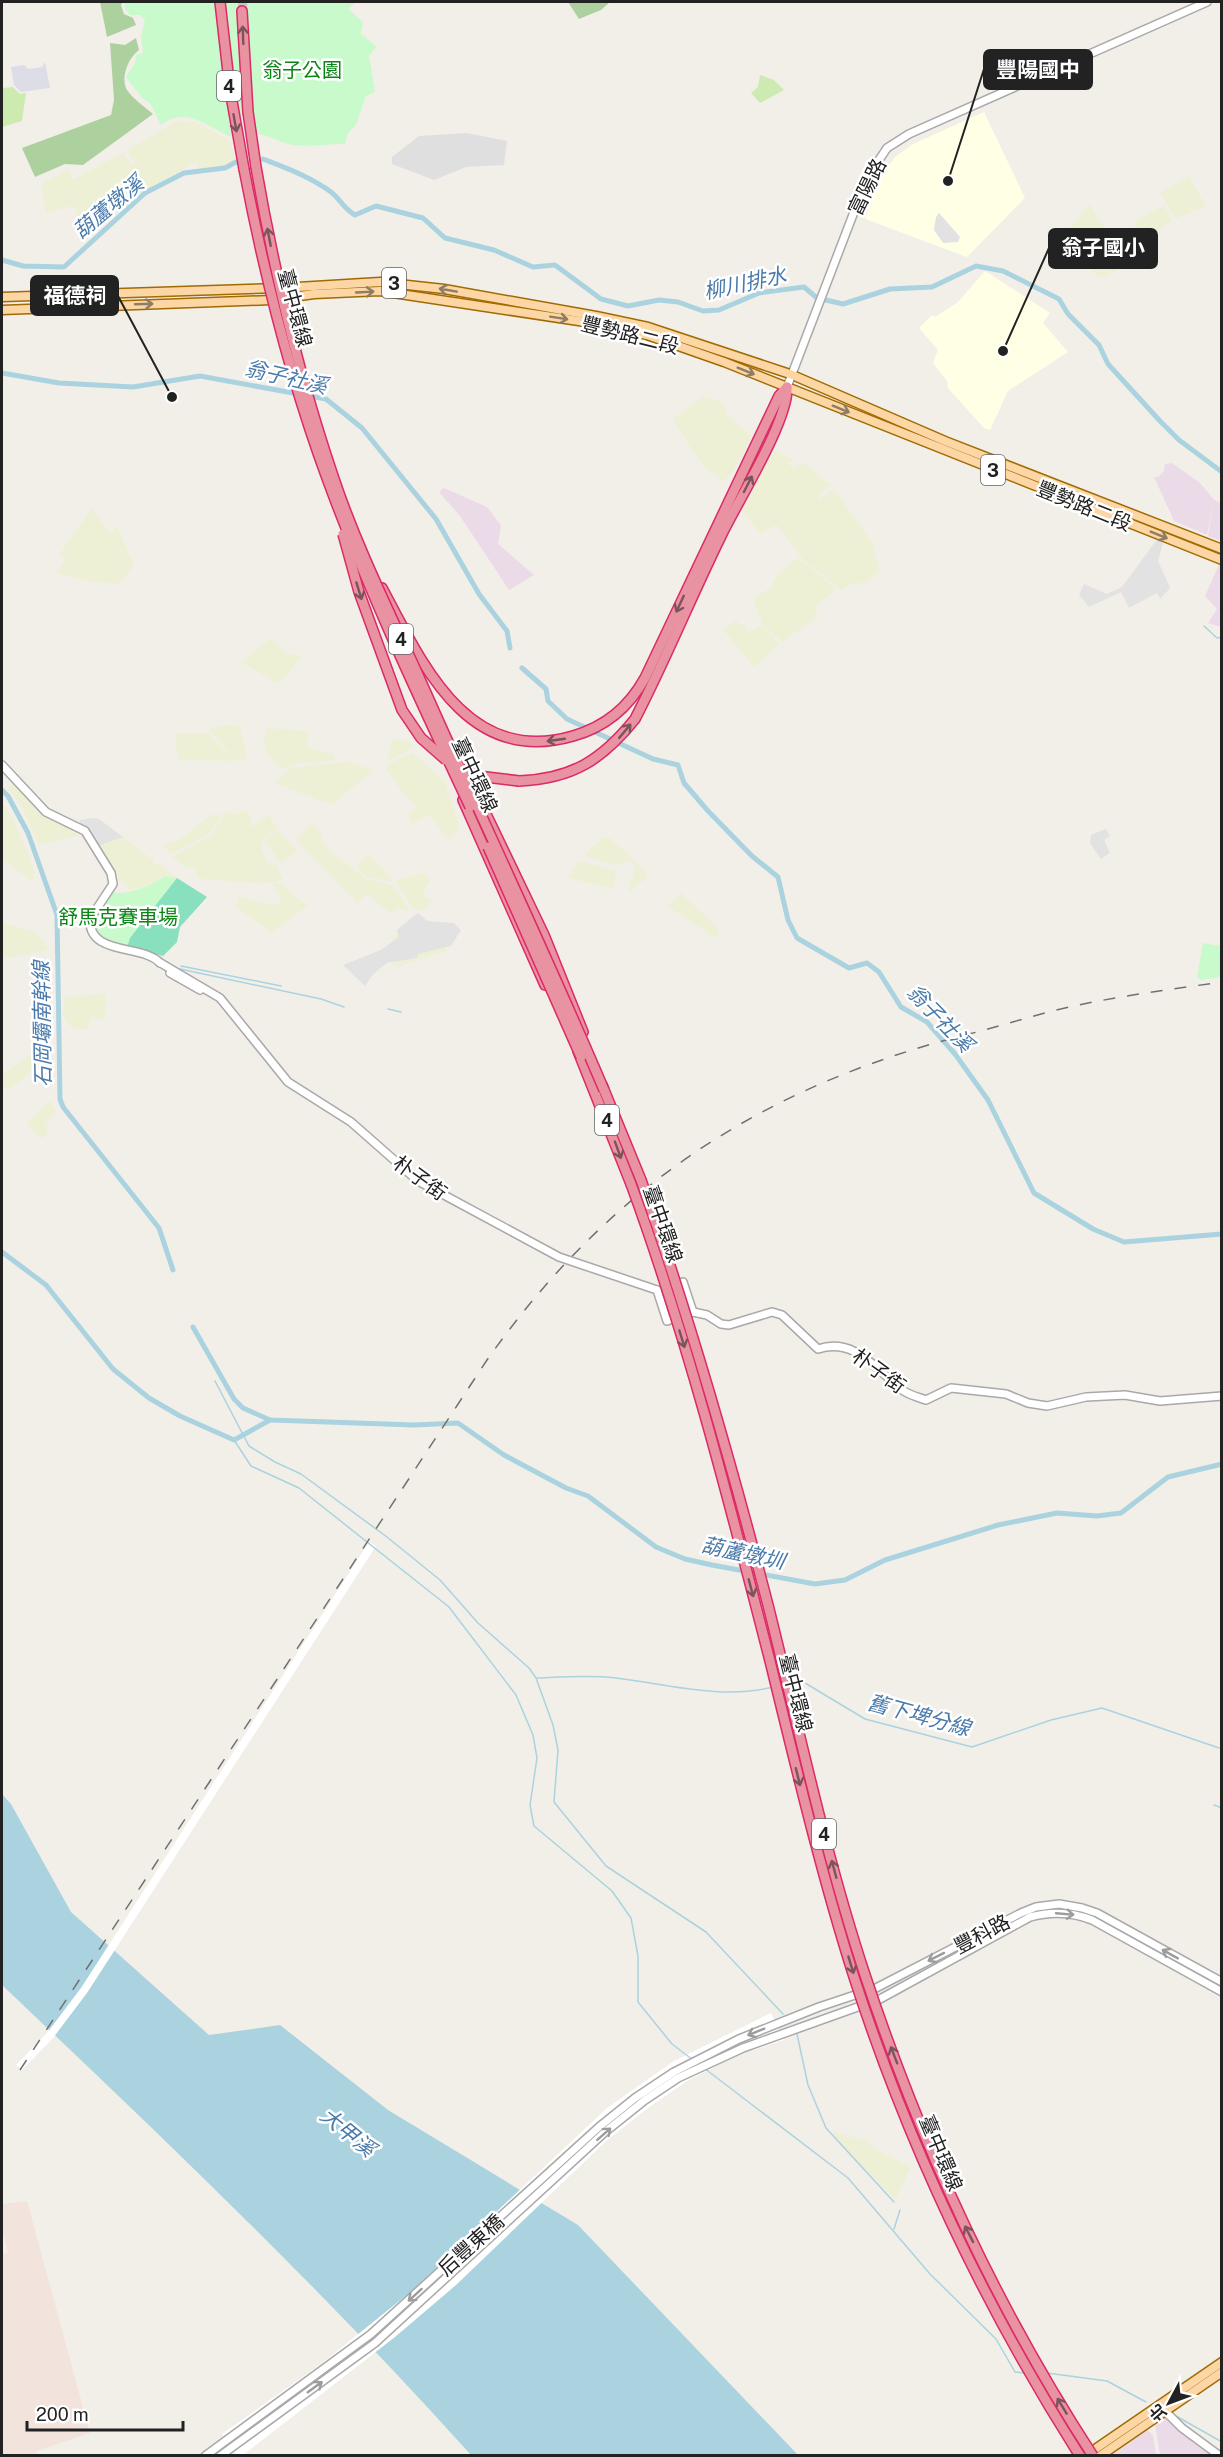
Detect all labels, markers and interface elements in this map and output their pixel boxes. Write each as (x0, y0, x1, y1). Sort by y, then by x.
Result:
one-way arrow (238, 25, 249, 45)
callout: 豐陽國中 (984, 50, 1092, 89)
text: 豐陽國中 (996, 57, 1080, 82)
park label: 翁子公園 (262, 58, 342, 82)
road number: 4 (217, 71, 241, 101)
one-way arrow (230, 112, 241, 132)
street label: 富陽路 (843, 155, 891, 219)
water label: 葫蘆墩溪 (68, 168, 151, 244)
one-way arrow (263, 227, 274, 247)
callout: 翁子國小 (1049, 229, 1157, 268)
text: 翁子國小 (1061, 235, 1145, 260)
water label: 柳川排水 (701, 262, 790, 304)
street label: 臺中環線 (273, 266, 317, 350)
road number: 3 (382, 268, 406, 298)
callout: 福德祠 (31, 276, 118, 315)
text: 福德祠 (44, 283, 107, 308)
one-way arrow (439, 284, 459, 295)
one-way arrow (354, 286, 374, 297)
one-way arrow (133, 298, 153, 310)
street label: 豐勢路二段 (579, 311, 681, 359)
one-way arrow (549, 313, 568, 324)
water label: 翁子社溪 (242, 355, 333, 399)
one-way arrow (736, 366, 755, 377)
one-way arrow (831, 404, 849, 415)
road number: 3 (981, 455, 1005, 485)
one-way arrow (743, 475, 754, 493)
street label: 豐勢路二段 (1033, 476, 1135, 536)
one-way arrow (1149, 530, 1167, 541)
one-way arrow (354, 581, 365, 600)
one-way arrow (673, 594, 685, 612)
road number: 4 (389, 624, 413, 654)
one-way arrow (618, 724, 632, 739)
street label: 臺中環線 (447, 734, 503, 816)
one-way arrow (547, 734, 566, 745)
park label: 舒馬克賽車場 (58, 905, 178, 929)
water label: 石岡壩南幹線 (28, 959, 56, 1087)
water label: 翁子社溪 (902, 979, 980, 1059)
road number: 4 (595, 1105, 619, 1135)
one-way arrow (614, 1140, 625, 1159)
street label: 朴子街 (389, 1151, 451, 1205)
street label: 臺中環線 (639, 1182, 687, 1266)
one-way arrow (677, 1329, 688, 1348)
street label: 朴子街 (848, 1344, 910, 1398)
water label: 葫蘆墩圳 (699, 1532, 790, 1575)
one-way arrow (746, 1578, 757, 1597)
street label: 臺中環線 (775, 1651, 817, 1735)
water label: 舊下埤分線 (865, 1689, 975, 1741)
one-way arrow (793, 1767, 805, 1786)
road number: 4 (812, 1819, 836, 1849)
one-way arrow (828, 1860, 839, 1879)
one-way arrow (1055, 1908, 1075, 1919)
street label: 豐科路 (950, 1909, 1014, 1959)
one-way arrow (1162, 1948, 1179, 1960)
one-way arrow (928, 1952, 946, 1964)
one-way arrow (846, 1955, 857, 1974)
one-way arrow (748, 2027, 766, 2038)
one-way arrow (887, 2046, 898, 2065)
water label: 大甲溪 (316, 2102, 383, 2163)
street label: 臺中環線 (914, 2111, 968, 2195)
one-way arrow (596, 2127, 611, 2141)
street label: 后豐東橋 (433, 2209, 509, 2281)
one-way arrow (963, 2226, 975, 2244)
one-way arrow (408, 2288, 423, 2302)
north arrow (1139, 2373, 1199, 2433)
one-way arrow (307, 2380, 323, 2393)
scale bar (27, 2394, 183, 2432)
one-way arrow (1056, 2398, 1068, 2415)
text: 北 (1146, 2400, 1170, 2425)
text: 200 m (36, 2404, 89, 2425)

